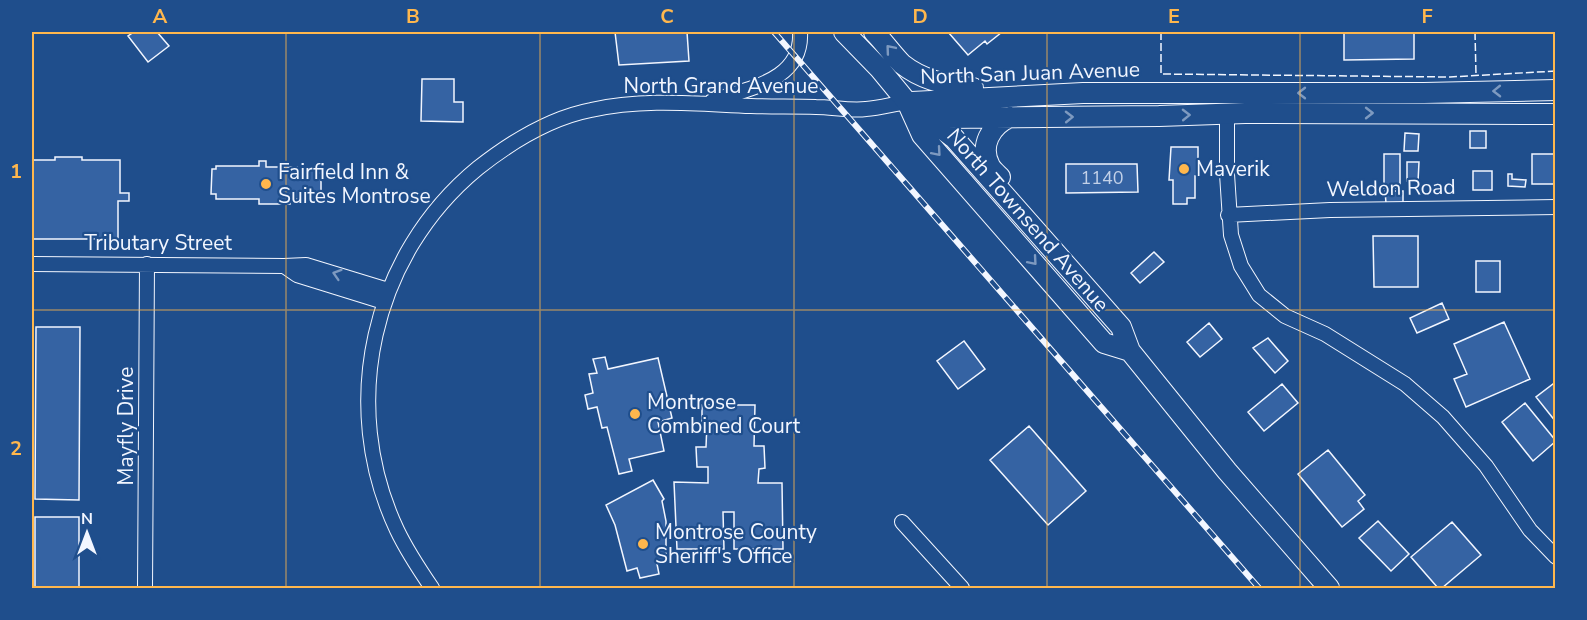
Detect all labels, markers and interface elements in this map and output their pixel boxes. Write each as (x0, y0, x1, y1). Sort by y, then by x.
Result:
text: A (153, 3, 168, 30)
text: B (406, 3, 420, 30)
text: C (660, 3, 674, 30)
text: D (912, 3, 928, 30)
text: E (1168, 3, 1180, 30)
text: F (1421, 3, 1433, 30)
one-way arrow (886, 45, 897, 56)
street label: North San Juan Avenue (920, 55, 1140, 91)
street label: North Grand Avenue (624, 72, 818, 100)
one-way arrow (1493, 85, 1502, 97)
one-way arrow (1298, 87, 1307, 99)
one-way arrow (1365, 107, 1374, 119)
one-way arrow (1182, 109, 1191, 121)
one-way arrow (1064, 111, 1073, 123)
street label: North Townsend Avenue (941, 122, 1115, 318)
one-way arrow (930, 145, 941, 156)
place label: Maverik (1196, 155, 1270, 183)
text: 1 (10, 158, 22, 185)
place label: Fairfield Inn & Suites Montrose (278, 158, 431, 210)
marker: Maverik (1177, 162, 1191, 176)
house number: 1140 (1080, 166, 1124, 190)
street label: Weldon Road (1326, 173, 1456, 203)
marker: Fairfield Inn & Suites Montrose (259, 177, 273, 191)
street label: Tributary Street (84, 229, 232, 257)
one-way arrow (1026, 254, 1037, 265)
one-way arrow (332, 269, 343, 281)
street label: Mayfly Drive (112, 367, 140, 485)
place label: Montrose Combined Court (647, 388, 801, 440)
marker: Montrose Combined Court (628, 407, 642, 421)
text: 2 (10, 435, 22, 462)
north arrow (57, 503, 117, 563)
text: N (81, 508, 93, 530)
place label: Montrose County Sheriff's Office (655, 518, 817, 570)
marker: Montrose County Sheriff's Office (636, 537, 650, 551)

